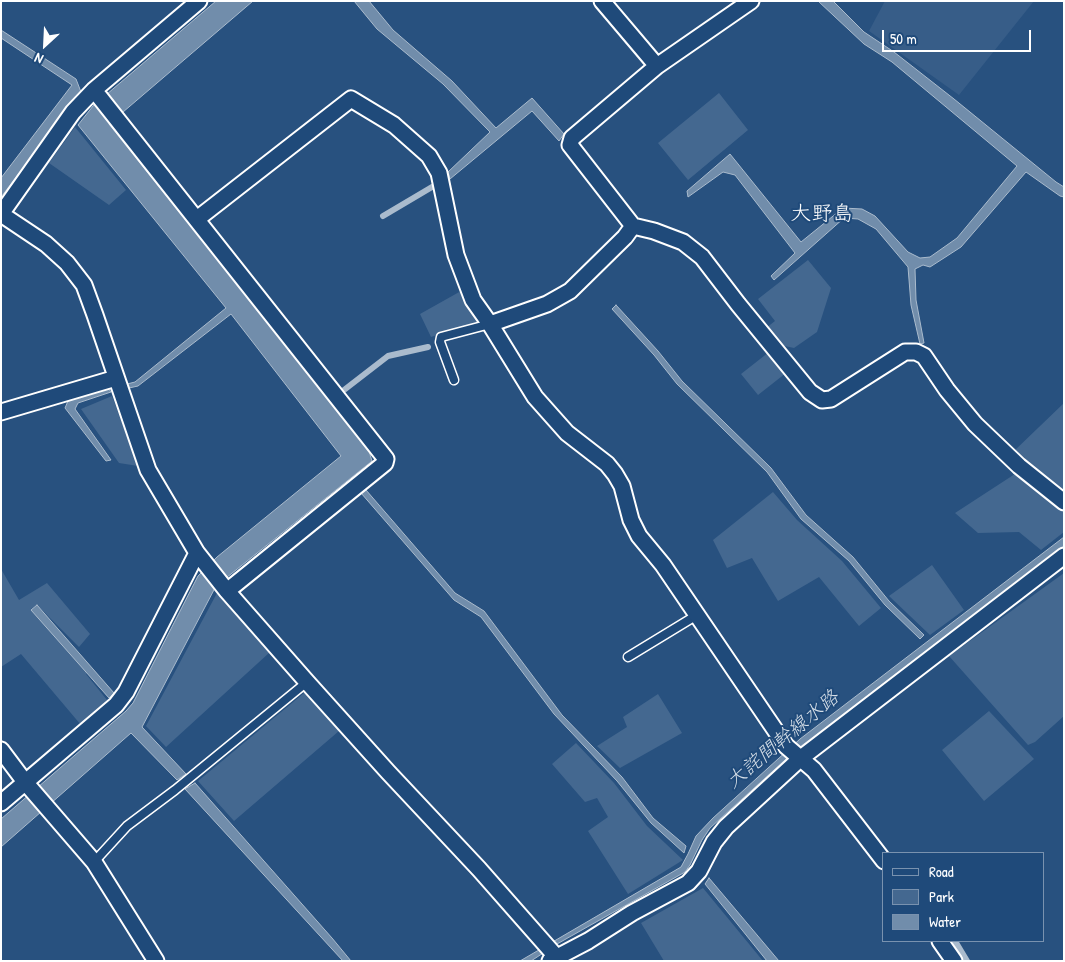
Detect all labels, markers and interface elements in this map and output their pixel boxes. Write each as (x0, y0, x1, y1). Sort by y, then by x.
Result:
north arrow (20, 20, 70, 70)
scale bar (885, 20, 1034, 52)
text: 50 m (890, 28, 917, 49)
text: N (31, 49, 46, 69)
district label: 大野島 (791, 201, 853, 227)
water label: 大詫間幹線水路 (722, 686, 844, 794)
legend (882, 852, 1045, 942)
text: Road (929, 861, 954, 882)
text: Park (929, 886, 954, 907)
text: Water (929, 911, 961, 932)

